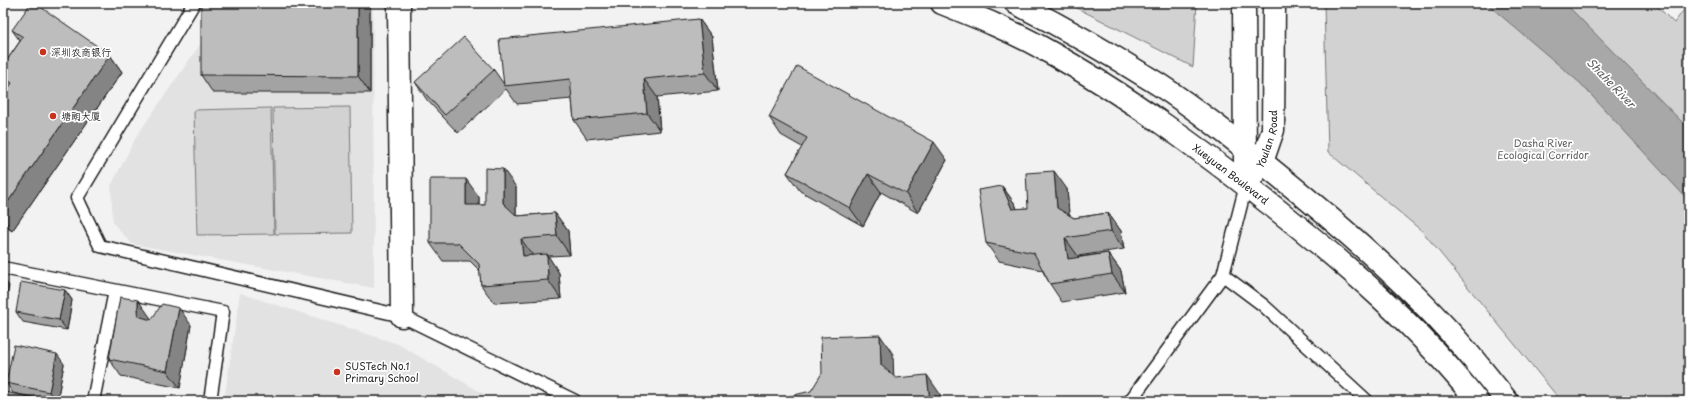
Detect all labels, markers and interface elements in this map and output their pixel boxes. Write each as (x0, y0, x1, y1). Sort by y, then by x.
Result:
place label: 深圳农商银行 (51, 44, 111, 59)
marker: 深圳农商银行 (38, 47, 48, 57)
water label: Shahe River (1583, 54, 1641, 113)
place label: 塘朗大厦 (61, 108, 101, 123)
street label: Youlan Road (1252, 110, 1280, 171)
marker: 塘朗大厦 (48, 111, 58, 121)
park label: Dasha River Ecological Corridor (1497, 135, 1589, 162)
street label: Xueyuan Boulevard (1190, 140, 1272, 207)
place label: SUSTech No.1 Primary School (345, 358, 419, 385)
marker: SUSTech No.1 Primary School (332, 367, 342, 377)

